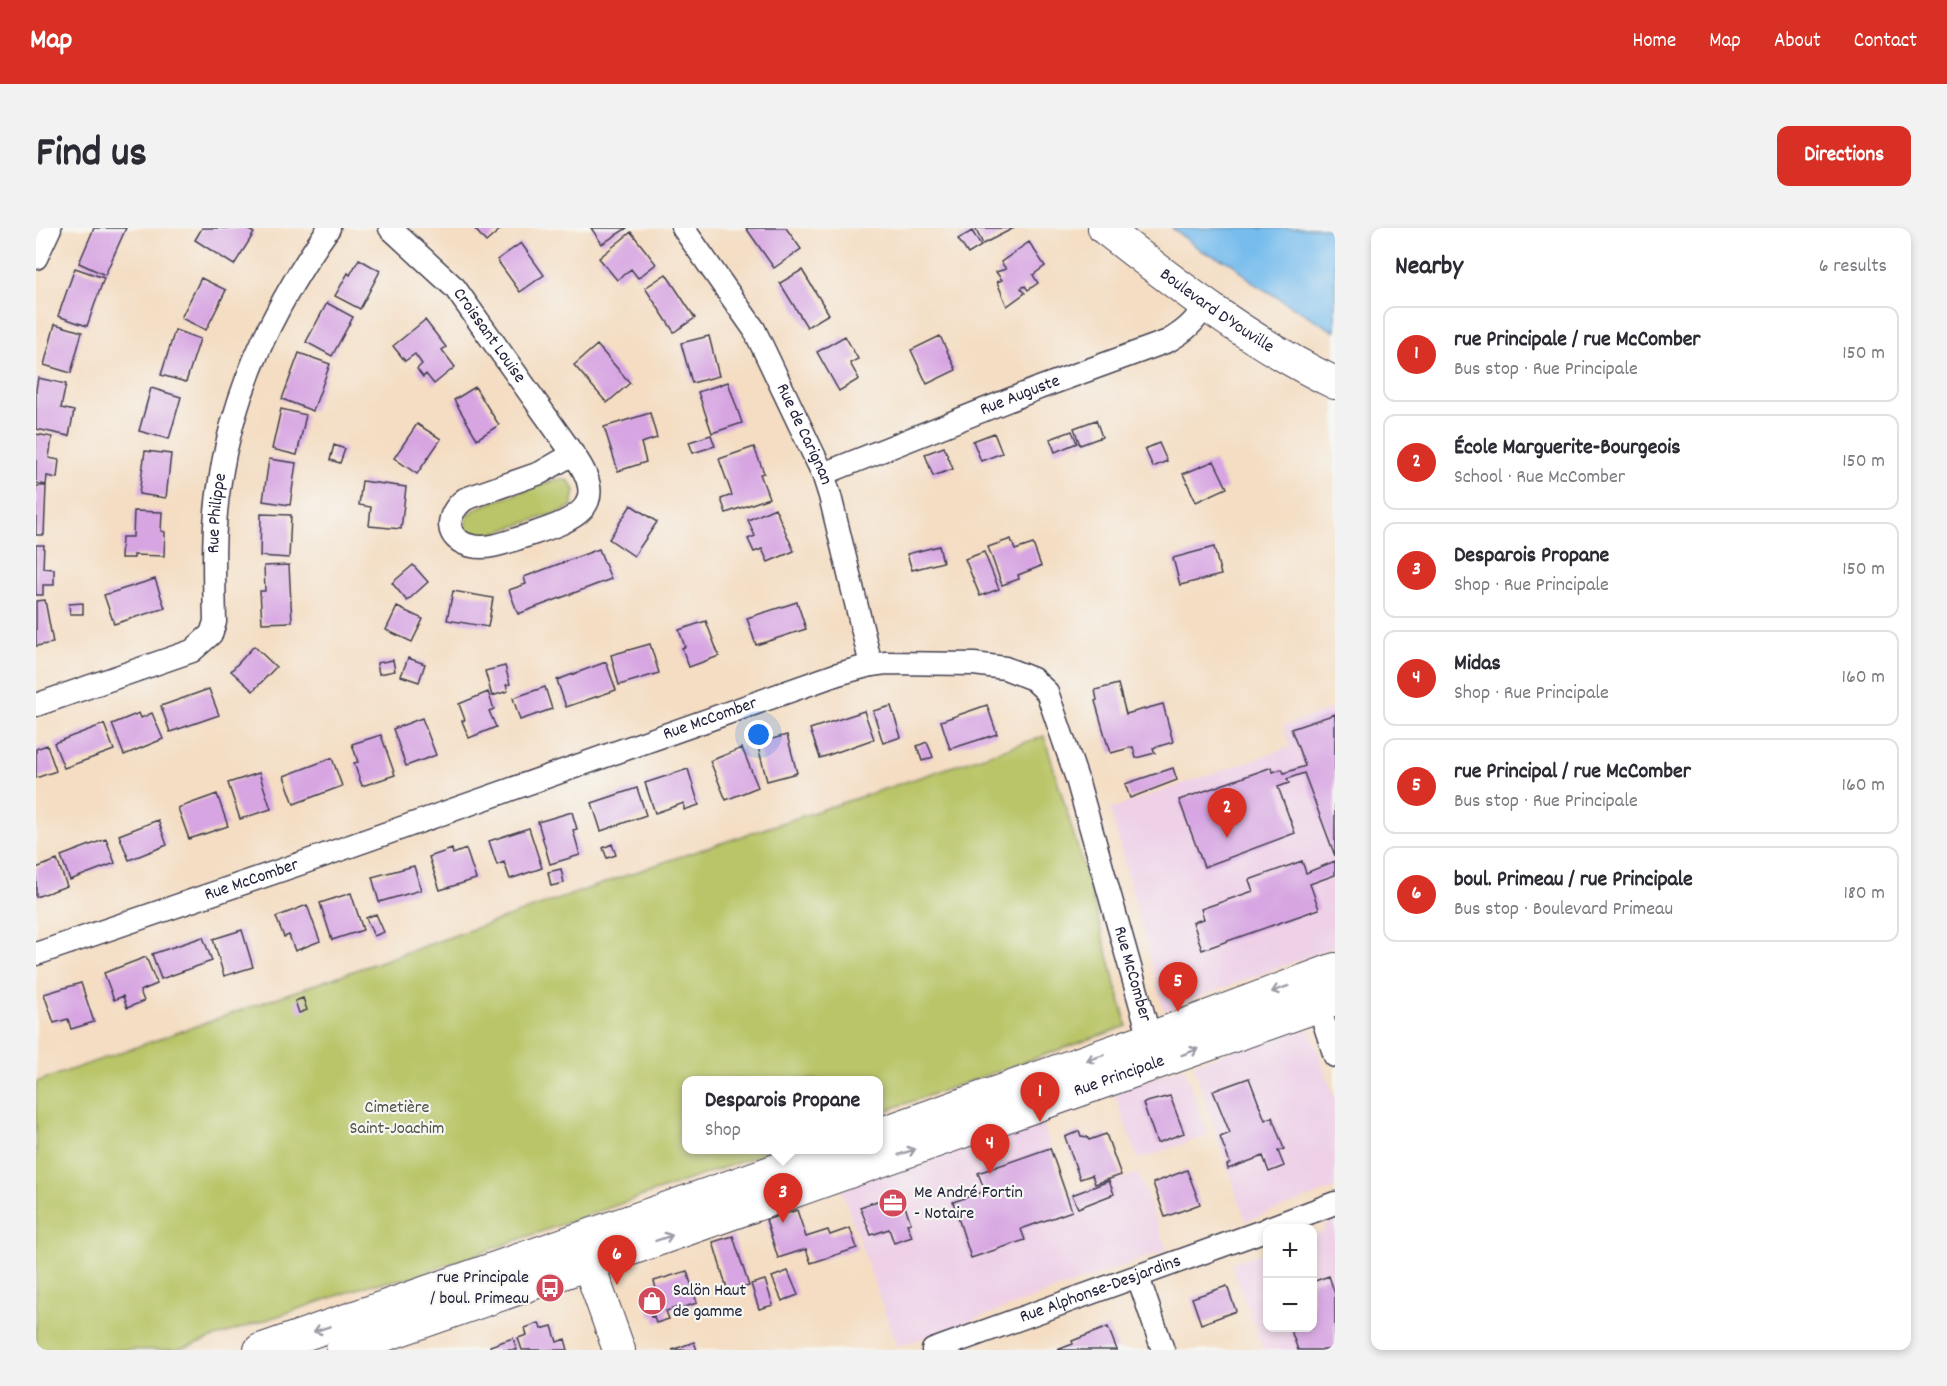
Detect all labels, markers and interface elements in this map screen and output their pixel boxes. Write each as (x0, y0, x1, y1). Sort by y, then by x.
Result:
text: Map (30, 22, 72, 62)
text: Home (1632, 27, 1676, 57)
text: Map (1709, 27, 1741, 57)
text: About (1774, 27, 1821, 57)
text: Contact (1854, 27, 1917, 57)
text: Find us (36, 126, 147, 186)
button: Directions (1777, 126, 1911, 186)
text: Nearby (1395, 249, 1463, 286)
text: 6 results (1819, 253, 1887, 281)
street label: Boulevard D'Youville (1154, 263, 1279, 360)
street label: Croissant Louise (446, 283, 531, 388)
text: rue Principale / rue McComber (1454, 325, 1701, 356)
text: 1 (1414, 340, 1419, 368)
text: 150 m (1842, 340, 1885, 368)
text: Bus stop · Rue Principale (1454, 356, 1638, 384)
street label: Rue Auguste (976, 369, 1064, 423)
street label: Rue de Carignan (769, 379, 838, 488)
text: École Marguerite-Bourgeois (1454, 433, 1681, 464)
text: 2 (1412, 448, 1421, 476)
text: 150 m (1842, 448, 1885, 476)
text: School · Rue McComber (1454, 464, 1625, 492)
street label: Rue Philippe (202, 471, 234, 554)
text: Desparois Propane (1454, 541, 1609, 572)
text: 3 (1412, 556, 1421, 584)
text: 150 m (1842, 556, 1885, 584)
text: Shop · Rue Principale (1454, 572, 1609, 600)
text: Midas (1454, 649, 1501, 680)
text: 4 (1412, 664, 1421, 692)
text: 160 m (1842, 664, 1885, 692)
text: Shop · Rue Principale (1454, 680, 1609, 708)
street label: Rue McComber (660, 691, 761, 747)
your location (744, 720, 773, 749)
text: rue Principal / rue McComber (1454, 757, 1691, 788)
text: 5 (1412, 772, 1421, 800)
text: 160 m (1842, 772, 1885, 800)
pin: 2 (1208, 788, 1246, 838)
text: Bus stop · Rue Principale (1454, 788, 1638, 816)
street label: Rue McComber (201, 852, 302, 908)
text: boul. Primeau / rue Principale (1454, 865, 1693, 896)
text: 6 (1412, 880, 1421, 908)
text: 180 m (1843, 880, 1885, 908)
text: Bus stop · Boulevard Primeau (1454, 896, 1673, 924)
street label: Rue McComber (1107, 923, 1157, 1025)
pin: 5 (1158, 962, 1198, 1012)
one-way arrow (1271, 984, 1290, 995)
one-way arrow (1181, 1045, 1199, 1056)
street label: Rue Principale (1070, 1049, 1168, 1104)
one-way arrow (1086, 1053, 1104, 1064)
pin: 1 (1020, 1072, 1060, 1122)
popup (682, 1076, 883, 1154)
text: Desparois Propane (705, 1086, 860, 1117)
park label: Cimetière Saint-Joachim (350, 1096, 444, 1142)
text: Shop (705, 1117, 741, 1145)
pin: 4 (970, 1124, 1010, 1174)
one-way arrow (898, 1145, 916, 1156)
pin: 3 (764, 1174, 802, 1223)
place label: Me André Fortin - Notaire (914, 1181, 1023, 1227)
office icon: Me André Fortin - Notaire (877, 1187, 909, 1219)
map controls (1263, 1224, 1317, 1332)
button: + (1263, 1224, 1317, 1278)
one-way arrow (654, 1231, 673, 1242)
pin: 6 (598, 1236, 636, 1285)
street label: Rue Alphonse-Desjardins (1016, 1249, 1184, 1330)
place label: rue Principale / boul. Primeau (430, 1266, 529, 1312)
bus stop icon: rue Principale / boul. Primeau (534, 1272, 566, 1304)
button: − (1263, 1278, 1317, 1332)
place label: Salön Haut de gamme (673, 1279, 747, 1325)
shop icon: Salön Haut de gamme (636, 1285, 668, 1317)
one-way arrow (313, 1324, 332, 1335)

